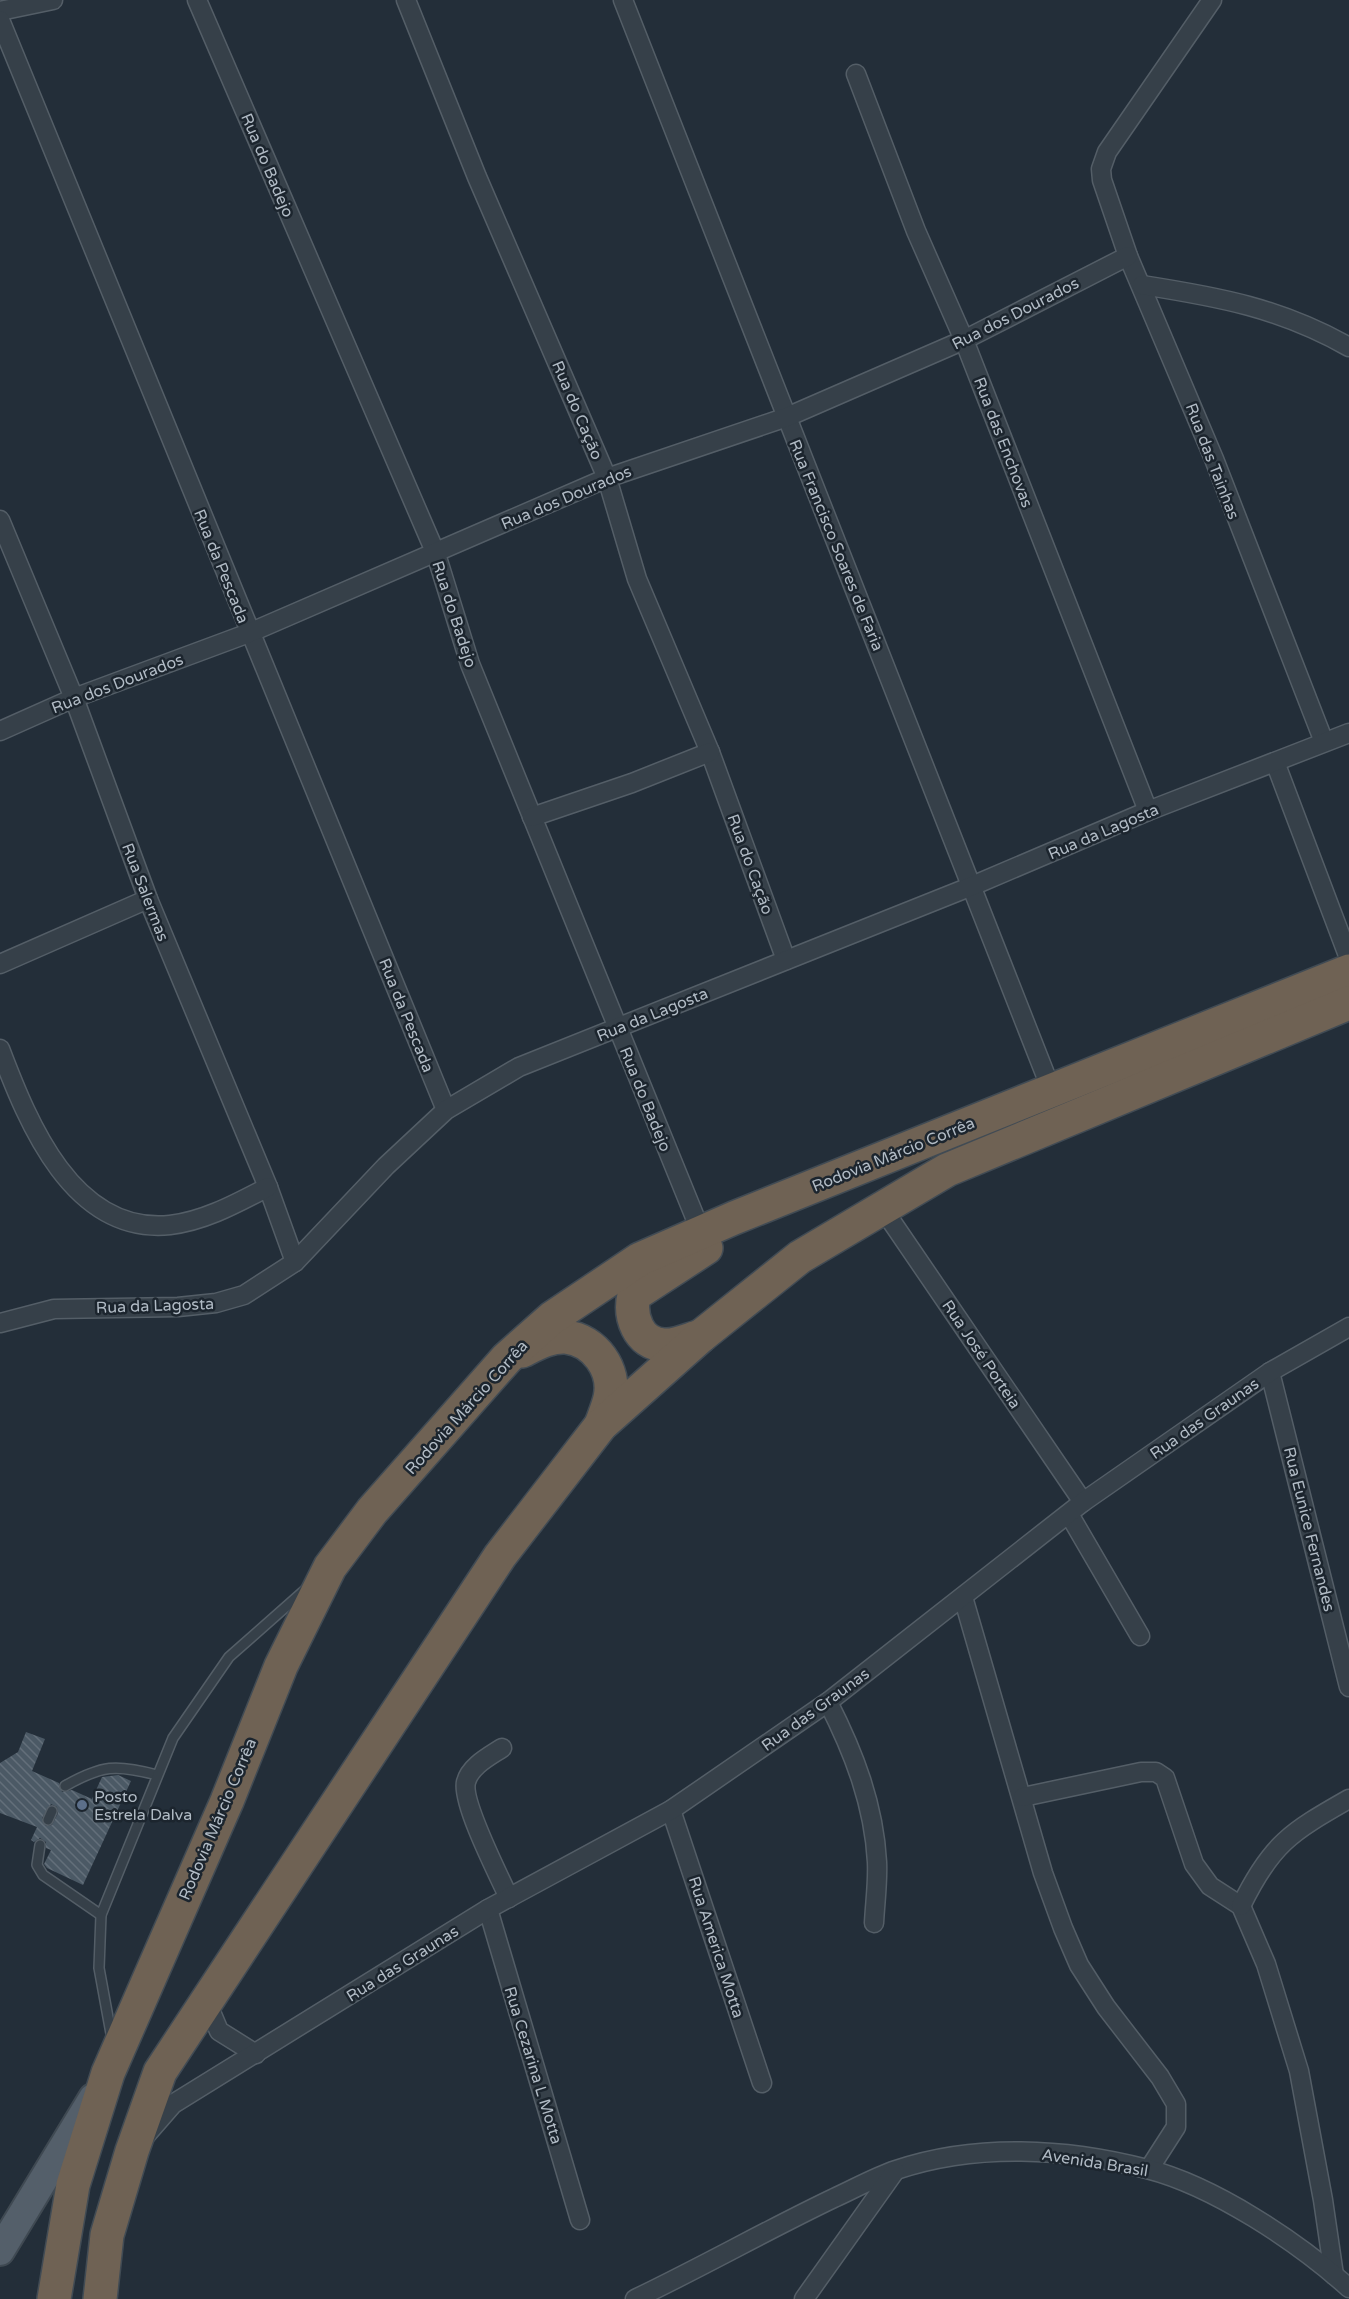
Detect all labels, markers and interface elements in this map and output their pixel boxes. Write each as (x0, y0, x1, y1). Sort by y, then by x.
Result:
street label: Rua do Badejo (236, 110, 298, 221)
street label: Rua dos Dourados (949, 273, 1082, 355)
street label: Rua do Cação (547, 358, 607, 463)
street label: Rua das Enchovas (969, 374, 1037, 510)
street label: Rua das Tainhas (1181, 400, 1243, 522)
street label: Rua Francisco Soares de Faria (784, 437, 888, 654)
street label: Rua dos Dourados (498, 461, 635, 534)
street label: Rua da Pescada (189, 506, 253, 626)
street label: Rua do Badejo (427, 558, 481, 670)
street label: Rua dos Dourados (49, 650, 186, 718)
street label: Rua da Lagosta (1045, 800, 1162, 864)
street label: Rua do Cação (723, 811, 778, 917)
street label: Rua Salermas (117, 840, 173, 944)
street label: Rua da Pescada (374, 955, 438, 1075)
street label: Rua da Lagosta (594, 983, 711, 1046)
street label: Rua do Badejo (615, 1044, 675, 1155)
street label: Rodovia Márcio Corrêa (809, 1113, 978, 1197)
street label: Rua da Lagosta (96, 1294, 214, 1318)
street label: Rua José Porteia (937, 1296, 1025, 1413)
street label: Rodovia Márcio Corrêa (401, 1336, 532, 1479)
street label: Rua das Graunas (1146, 1374, 1263, 1464)
street label: Rua Eunice Fernandes (1279, 1445, 1339, 1614)
street label: Rua das Graunas (758, 1664, 873, 1756)
street label: Rodovia Márcio Corrêa (175, 1735, 261, 1903)
place label: Posto Estrela Dalva (94, 1787, 192, 1825)
marker: Posto Estrela Dalva (75, 1798, 89, 1812)
street label: Rua America Motta (684, 1874, 748, 2021)
street label: Rua das Graunas (343, 1921, 462, 2006)
street label: Rua Cezarina L Motta (500, 1984, 567, 2146)
street label: Avenida Brasil (1040, 2145, 1150, 2181)

